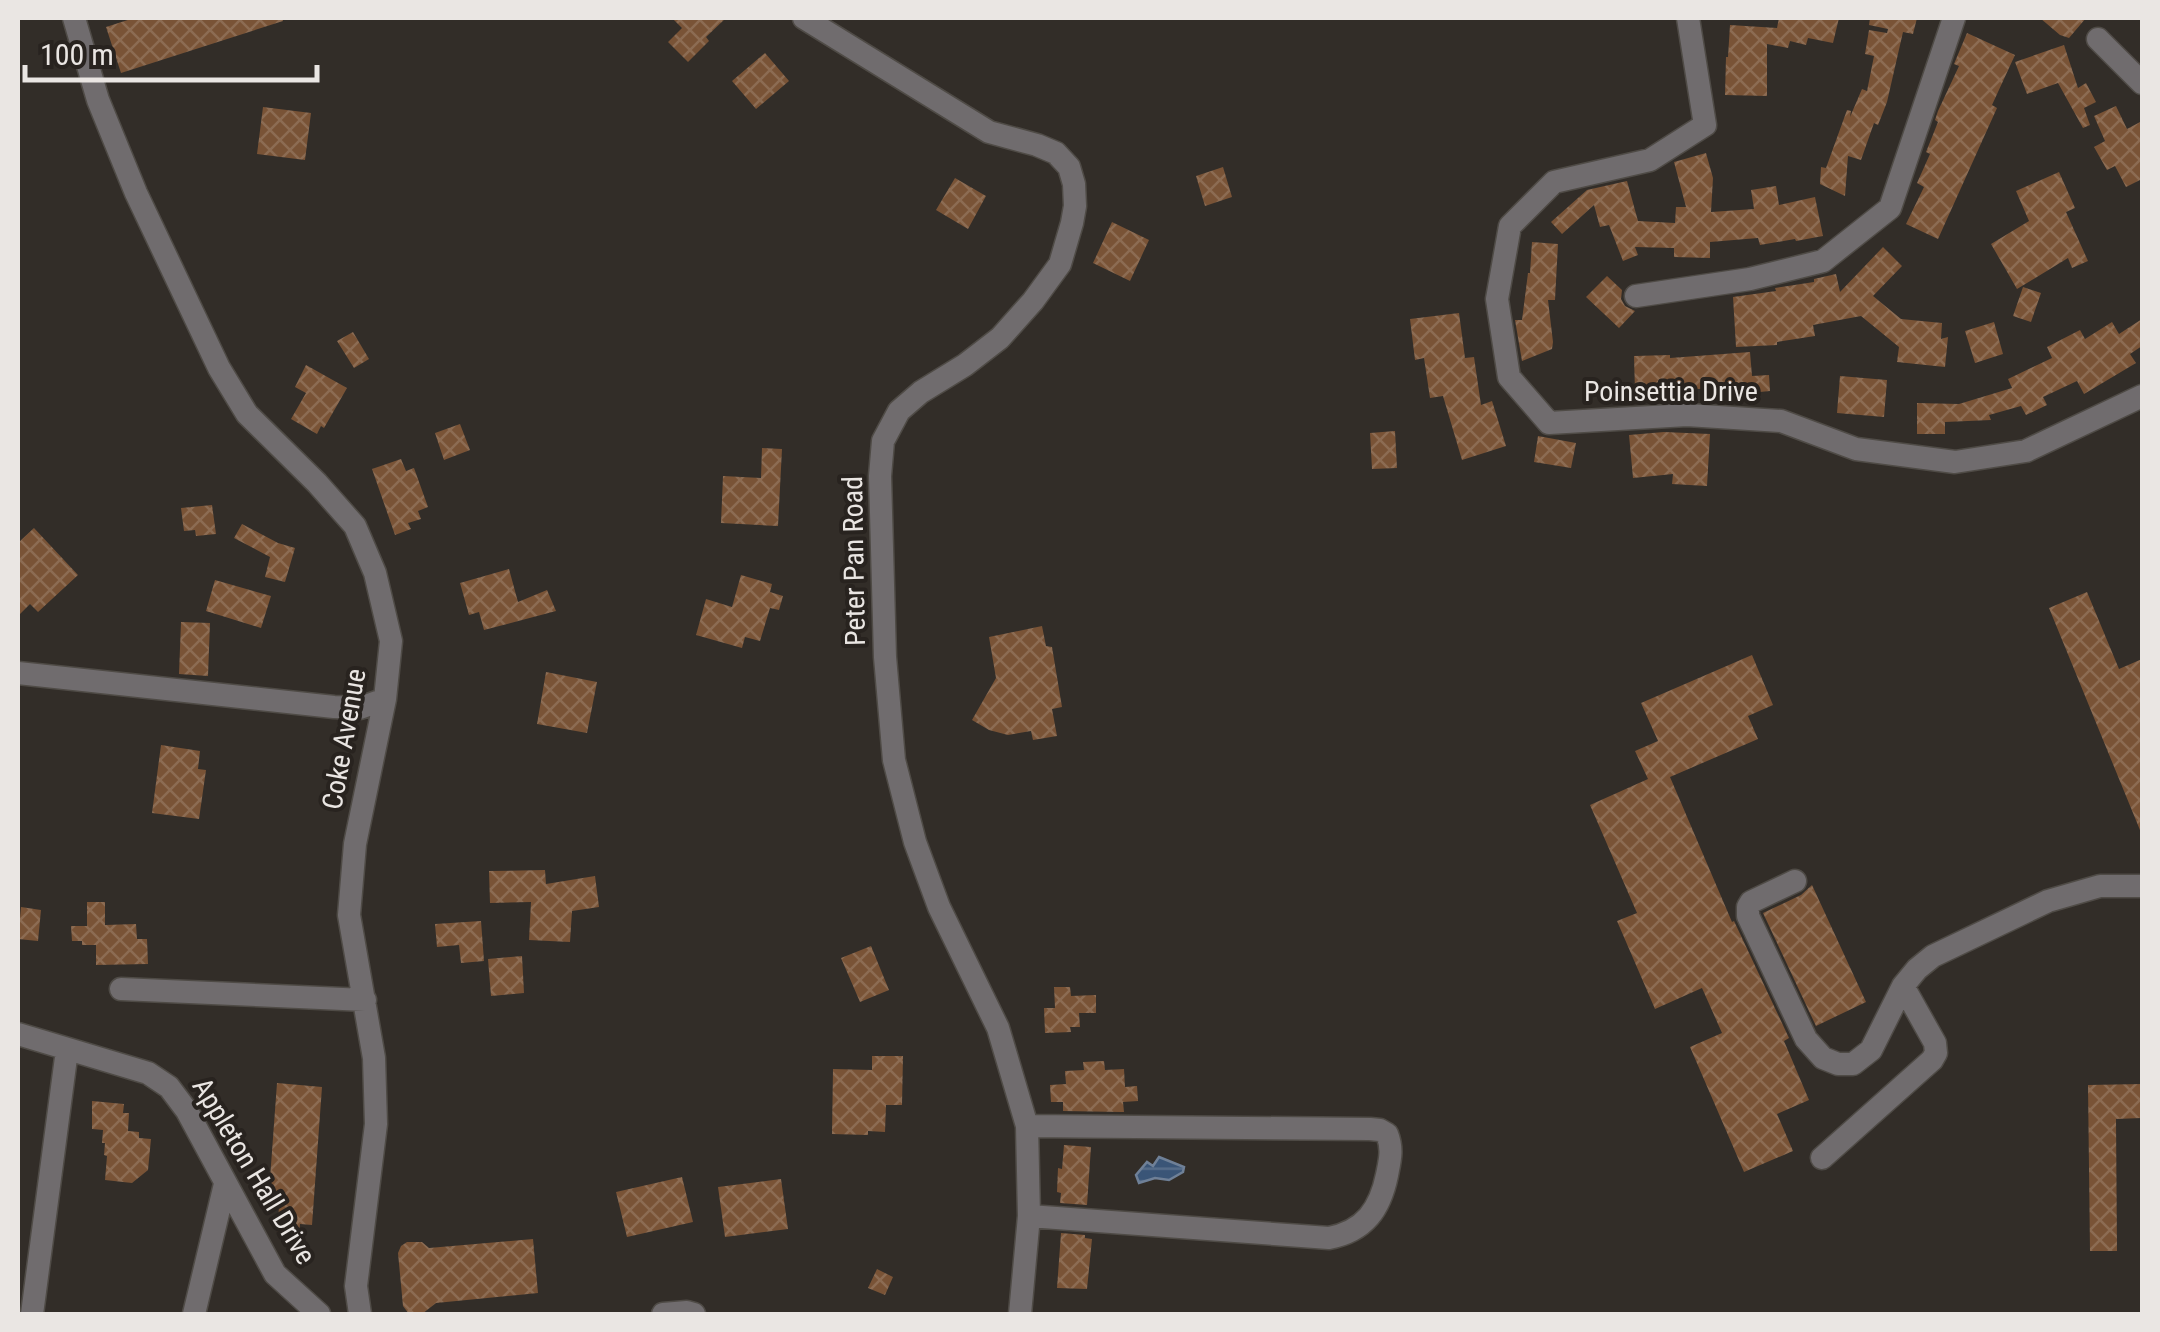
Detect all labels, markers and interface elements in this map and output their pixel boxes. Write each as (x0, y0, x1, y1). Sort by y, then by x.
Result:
scale bar (25, 20, 318, 82)
text: 100 m (40, 37, 114, 72)
street label: Poinsettia Drive (1584, 375, 1758, 408)
street label: Peter Pan Road (836, 476, 872, 646)
street label: Coke Avenue (315, 666, 373, 812)
street label: Appleton Hall Drive (185, 1072, 323, 1270)

